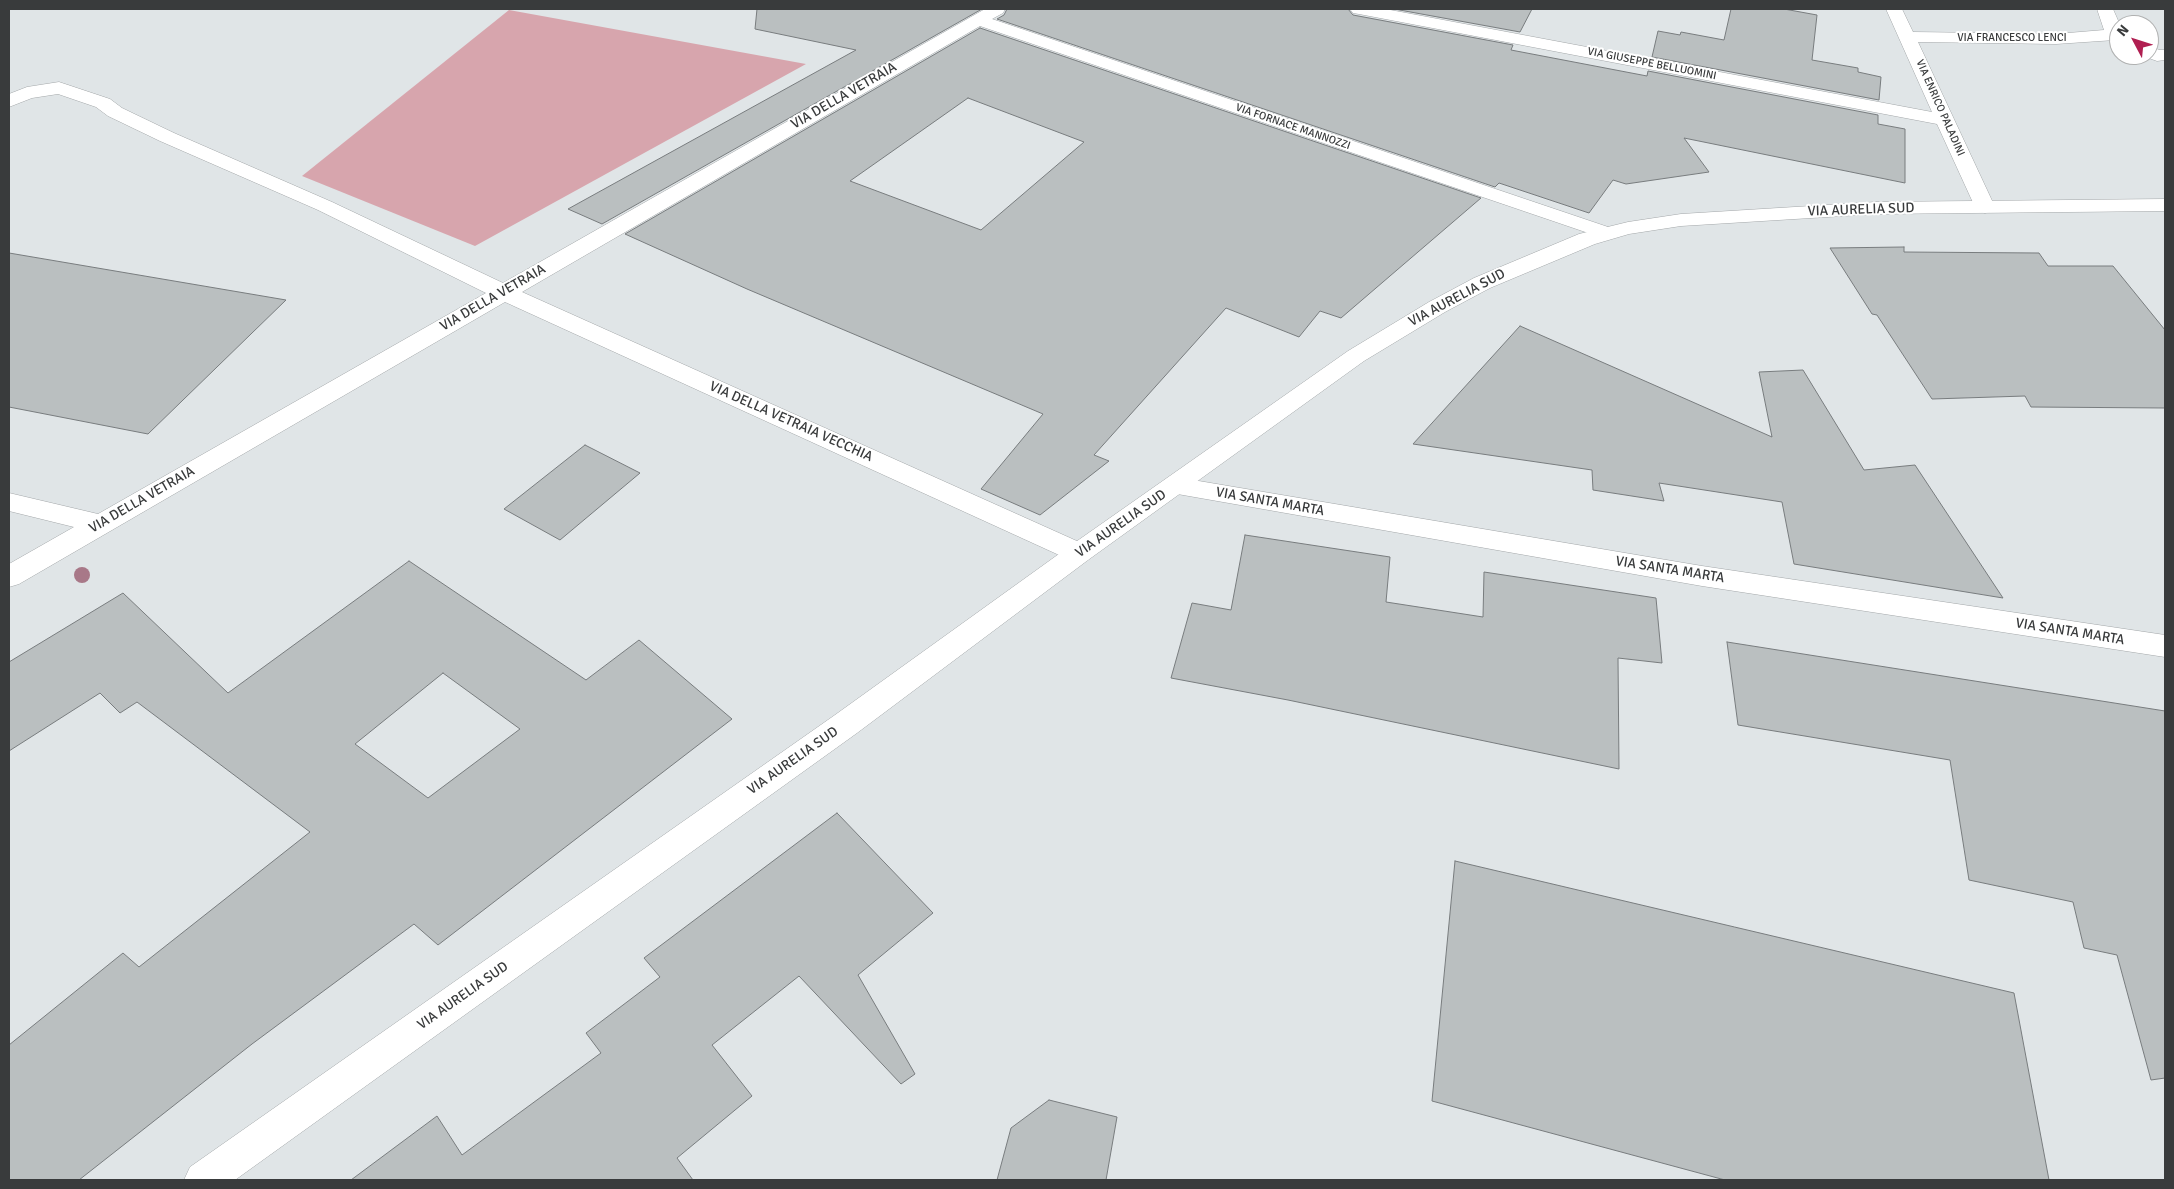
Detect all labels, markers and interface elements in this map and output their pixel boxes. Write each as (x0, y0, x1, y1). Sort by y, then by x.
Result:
north arrow (2109, 15, 2159, 65)
text: N (2113, 21, 2133, 40)
street label: VIA FRANCESCO LENCI (1957, 31, 2067, 45)
street label: VIA GIUSEPPE BELLUOMINI (1586, 45, 1718, 83)
street label: VIA ENRICO PALADINI (1913, 58, 1967, 158)
street label: VIA DELLA VETRAIA (788, 59, 900, 133)
street label: VIA FORNACE MANNOZZI (1234, 101, 1352, 153)
street label: VIA AURELIA SUD (1807, 200, 1915, 220)
street label: VIA DELLA VETRAIA (437, 261, 549, 335)
street label: VIA AURELIA SUD (1406, 265, 1508, 331)
street label: VIA DELLA VETRAIA VECCHIA (707, 378, 875, 466)
street label: VIA DELLA VETRAIA (86, 463, 198, 537)
street label: VIA SANTA MARTA (1214, 484, 1326, 520)
street label: VIA AURELIA SUD (1072, 486, 1170, 562)
street label: VIA SANTA MARTA (1614, 553, 1726, 587)
street label: VIA SANTA MARTA (2014, 615, 2126, 649)
street label: VIA AURELIA SUD (744, 723, 842, 799)
street label: VIA AURELIA SUD (414, 958, 512, 1034)

